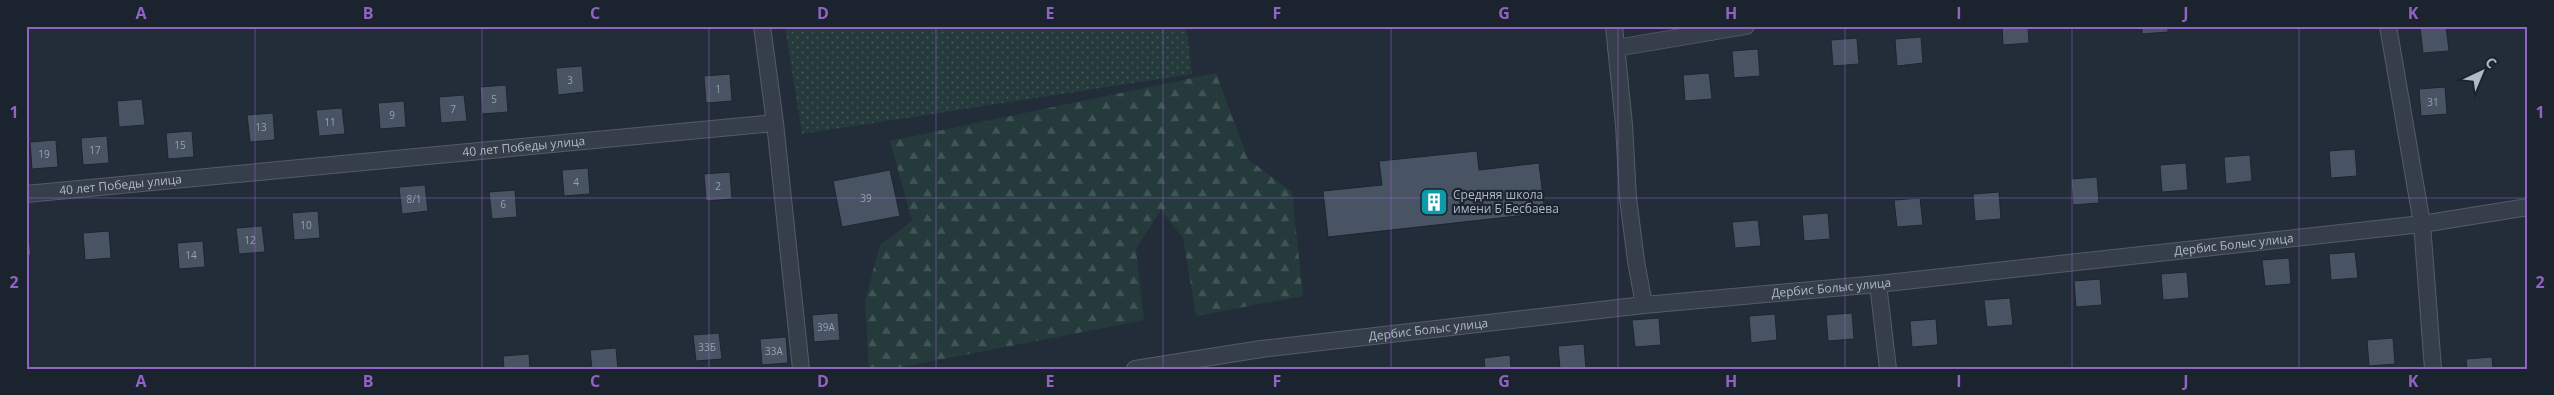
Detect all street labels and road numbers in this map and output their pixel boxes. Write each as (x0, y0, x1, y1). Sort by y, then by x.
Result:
street label: 40 лет Победы улица (462, 132, 586, 161)
street label: 40 лет Победы улица (58, 170, 183, 199)
street label: Дербис Болыс улица (2173, 229, 2294, 259)
street label: Дербис Болыс улица (1770, 274, 1892, 302)
street label: Дербис Болыс улица (1368, 314, 1489, 345)

